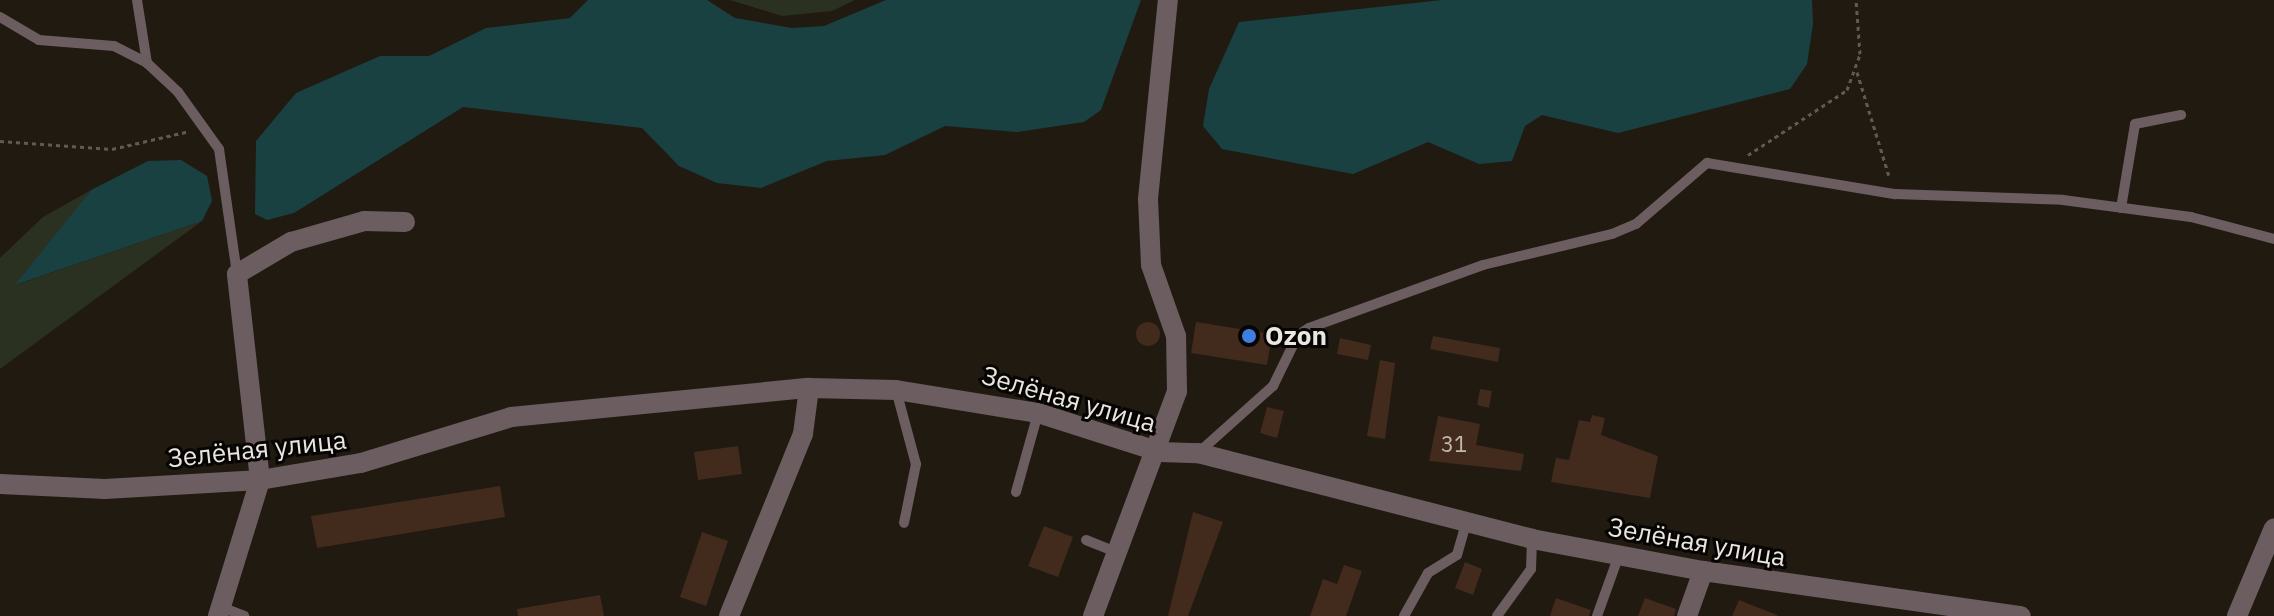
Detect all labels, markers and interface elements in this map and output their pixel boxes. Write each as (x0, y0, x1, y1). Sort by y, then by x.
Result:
place label: Ozon (1265, 320, 1327, 352)
marker: Ozon (1240, 327, 1258, 345)
street label: Зелёная улица (978, 359, 1160, 439)
street label: Зелёная улица (166, 424, 348, 474)
house number: 31 (1441, 431, 1467, 457)
street label: Зелёная улица (1606, 511, 1788, 573)

